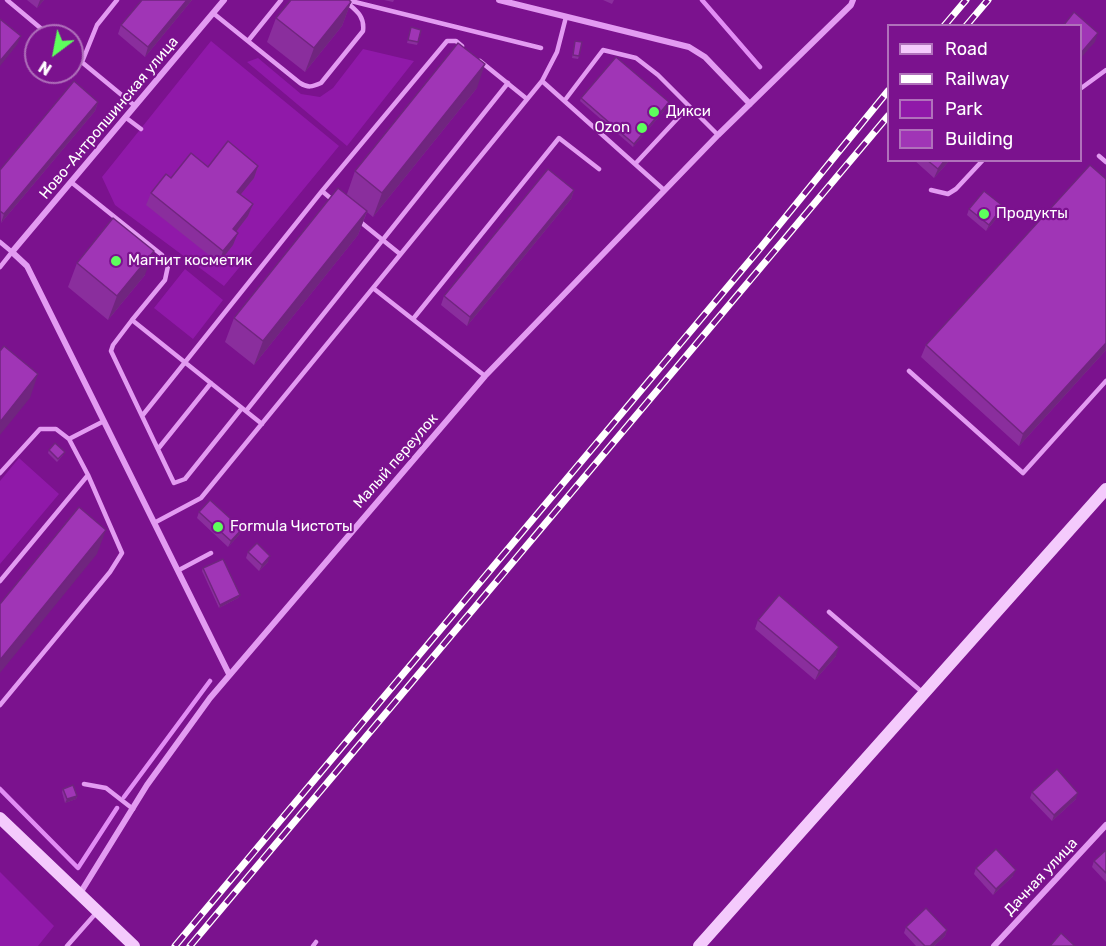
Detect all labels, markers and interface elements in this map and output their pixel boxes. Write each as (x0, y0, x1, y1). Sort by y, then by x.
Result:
north arrow (24, 24, 84, 84)
legend (887, 24, 1082, 162)
street label: Ново-Антропшинская улица (36, 33, 182, 203)
text: Road (945, 38, 988, 60)
text: N (35, 57, 55, 79)
text: Railway (945, 68, 1009, 90)
text: Park (945, 98, 982, 120)
place label: Дикси (666, 103, 711, 121)
marker: Дикси (647, 105, 661, 119)
place label: Ozon (595, 119, 630, 137)
marker: Ozon (635, 121, 649, 135)
text: Building (945, 128, 1013, 150)
place label: Продукты (996, 205, 1068, 223)
marker: Продукты (977, 207, 991, 221)
place label: Магнит косметик (128, 252, 252, 270)
marker: Магнит косметик (109, 254, 123, 268)
street label: Малый переулок (350, 410, 442, 512)
place label: Formula Чистоты (230, 518, 353, 536)
marker: Formula Чистоты (211, 520, 225, 534)
street label: Дачная улица (1000, 834, 1082, 920)

